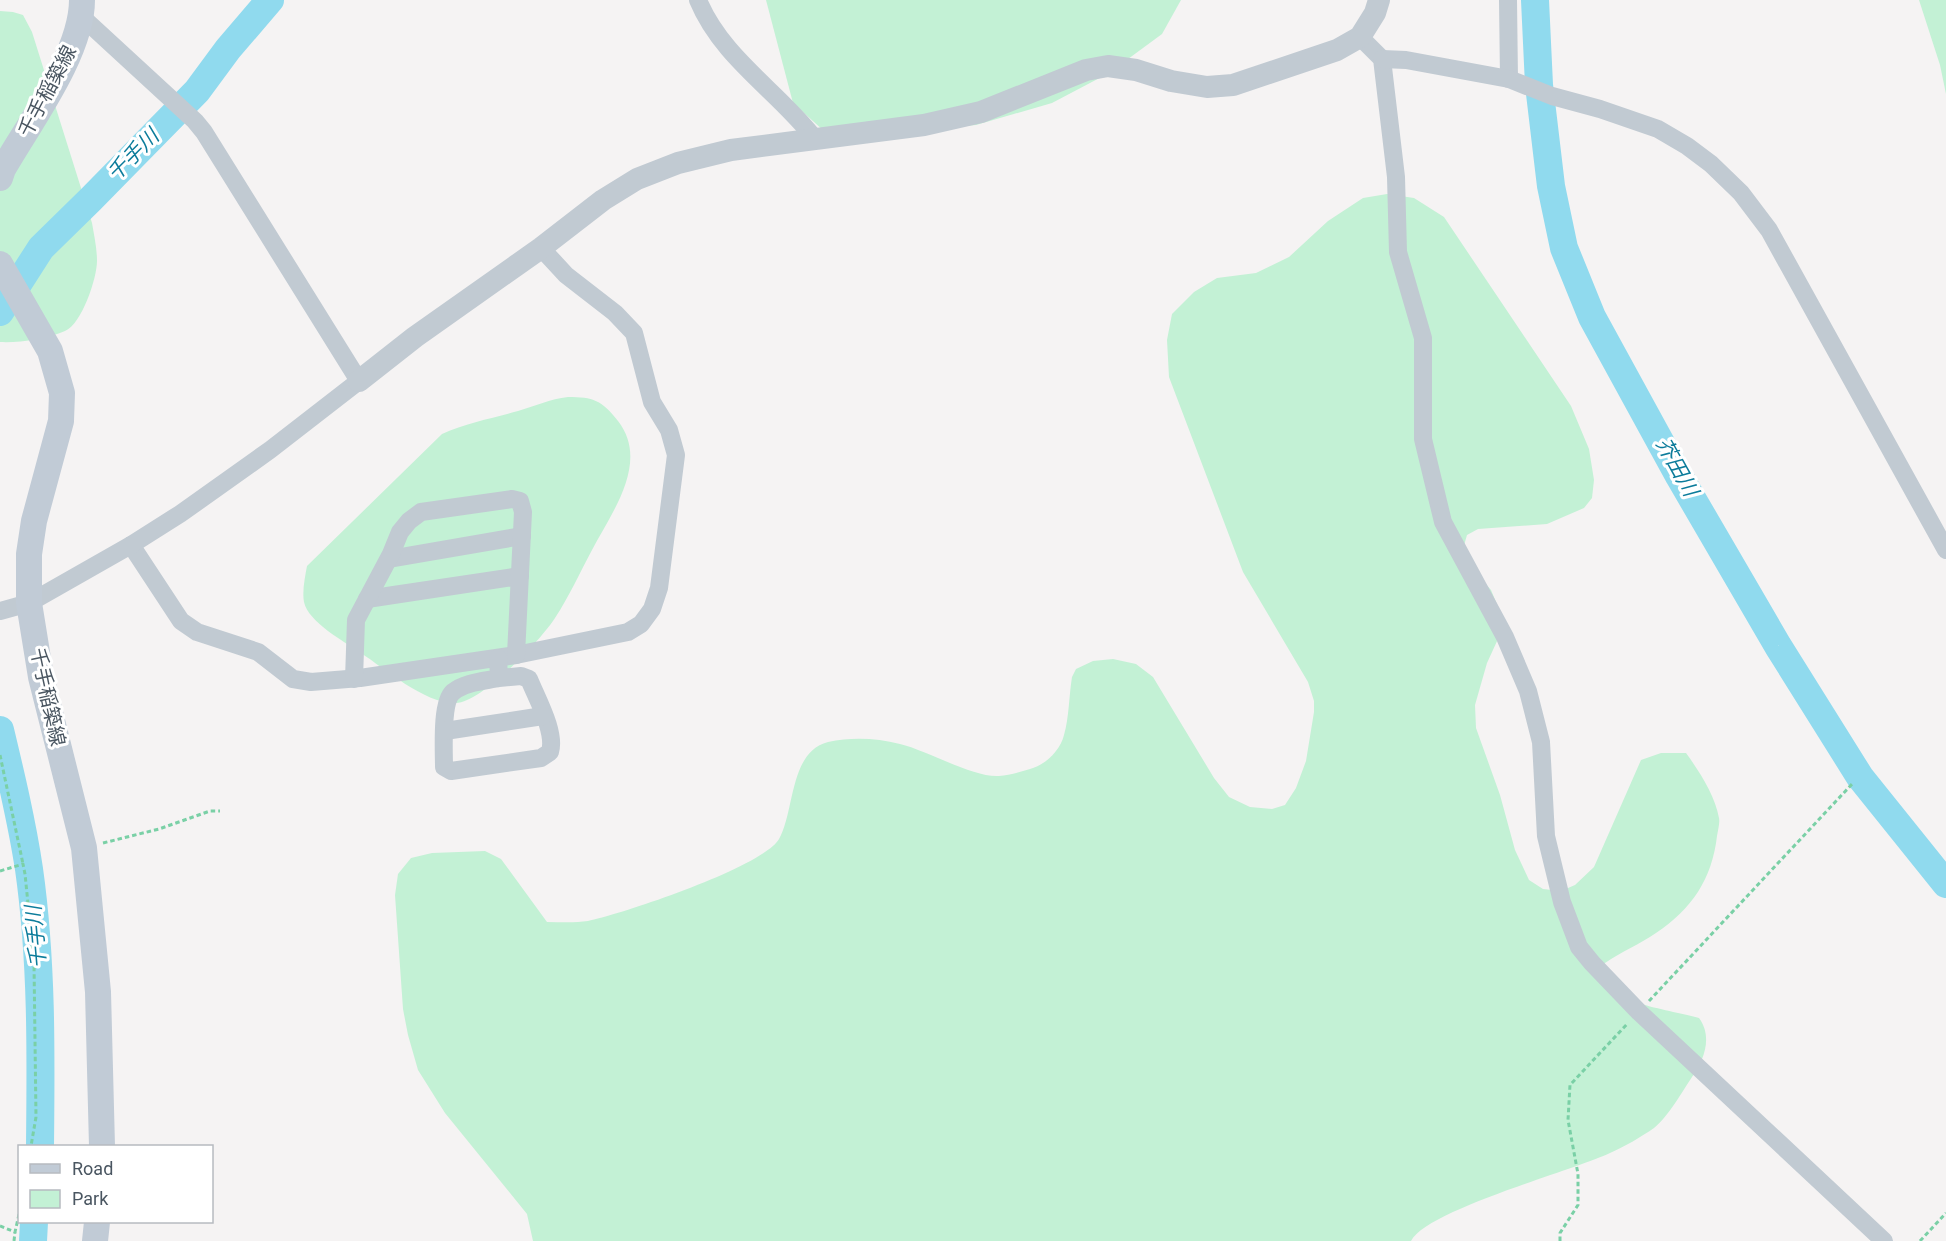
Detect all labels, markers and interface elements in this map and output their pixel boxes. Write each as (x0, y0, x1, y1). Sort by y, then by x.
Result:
street label: 千手稲築線 (13, 41, 81, 141)
water label: 千手川 (102, 123, 165, 186)
water label: 芥田川 (1651, 434, 1704, 502)
street label: 千手稲築線 (26, 646, 70, 748)
water label: 千手川 (21, 903, 51, 969)
legend (18, 1145, 213, 1223)
text: Road (72, 1158, 113, 1179)
text: Park (72, 1188, 109, 1209)

